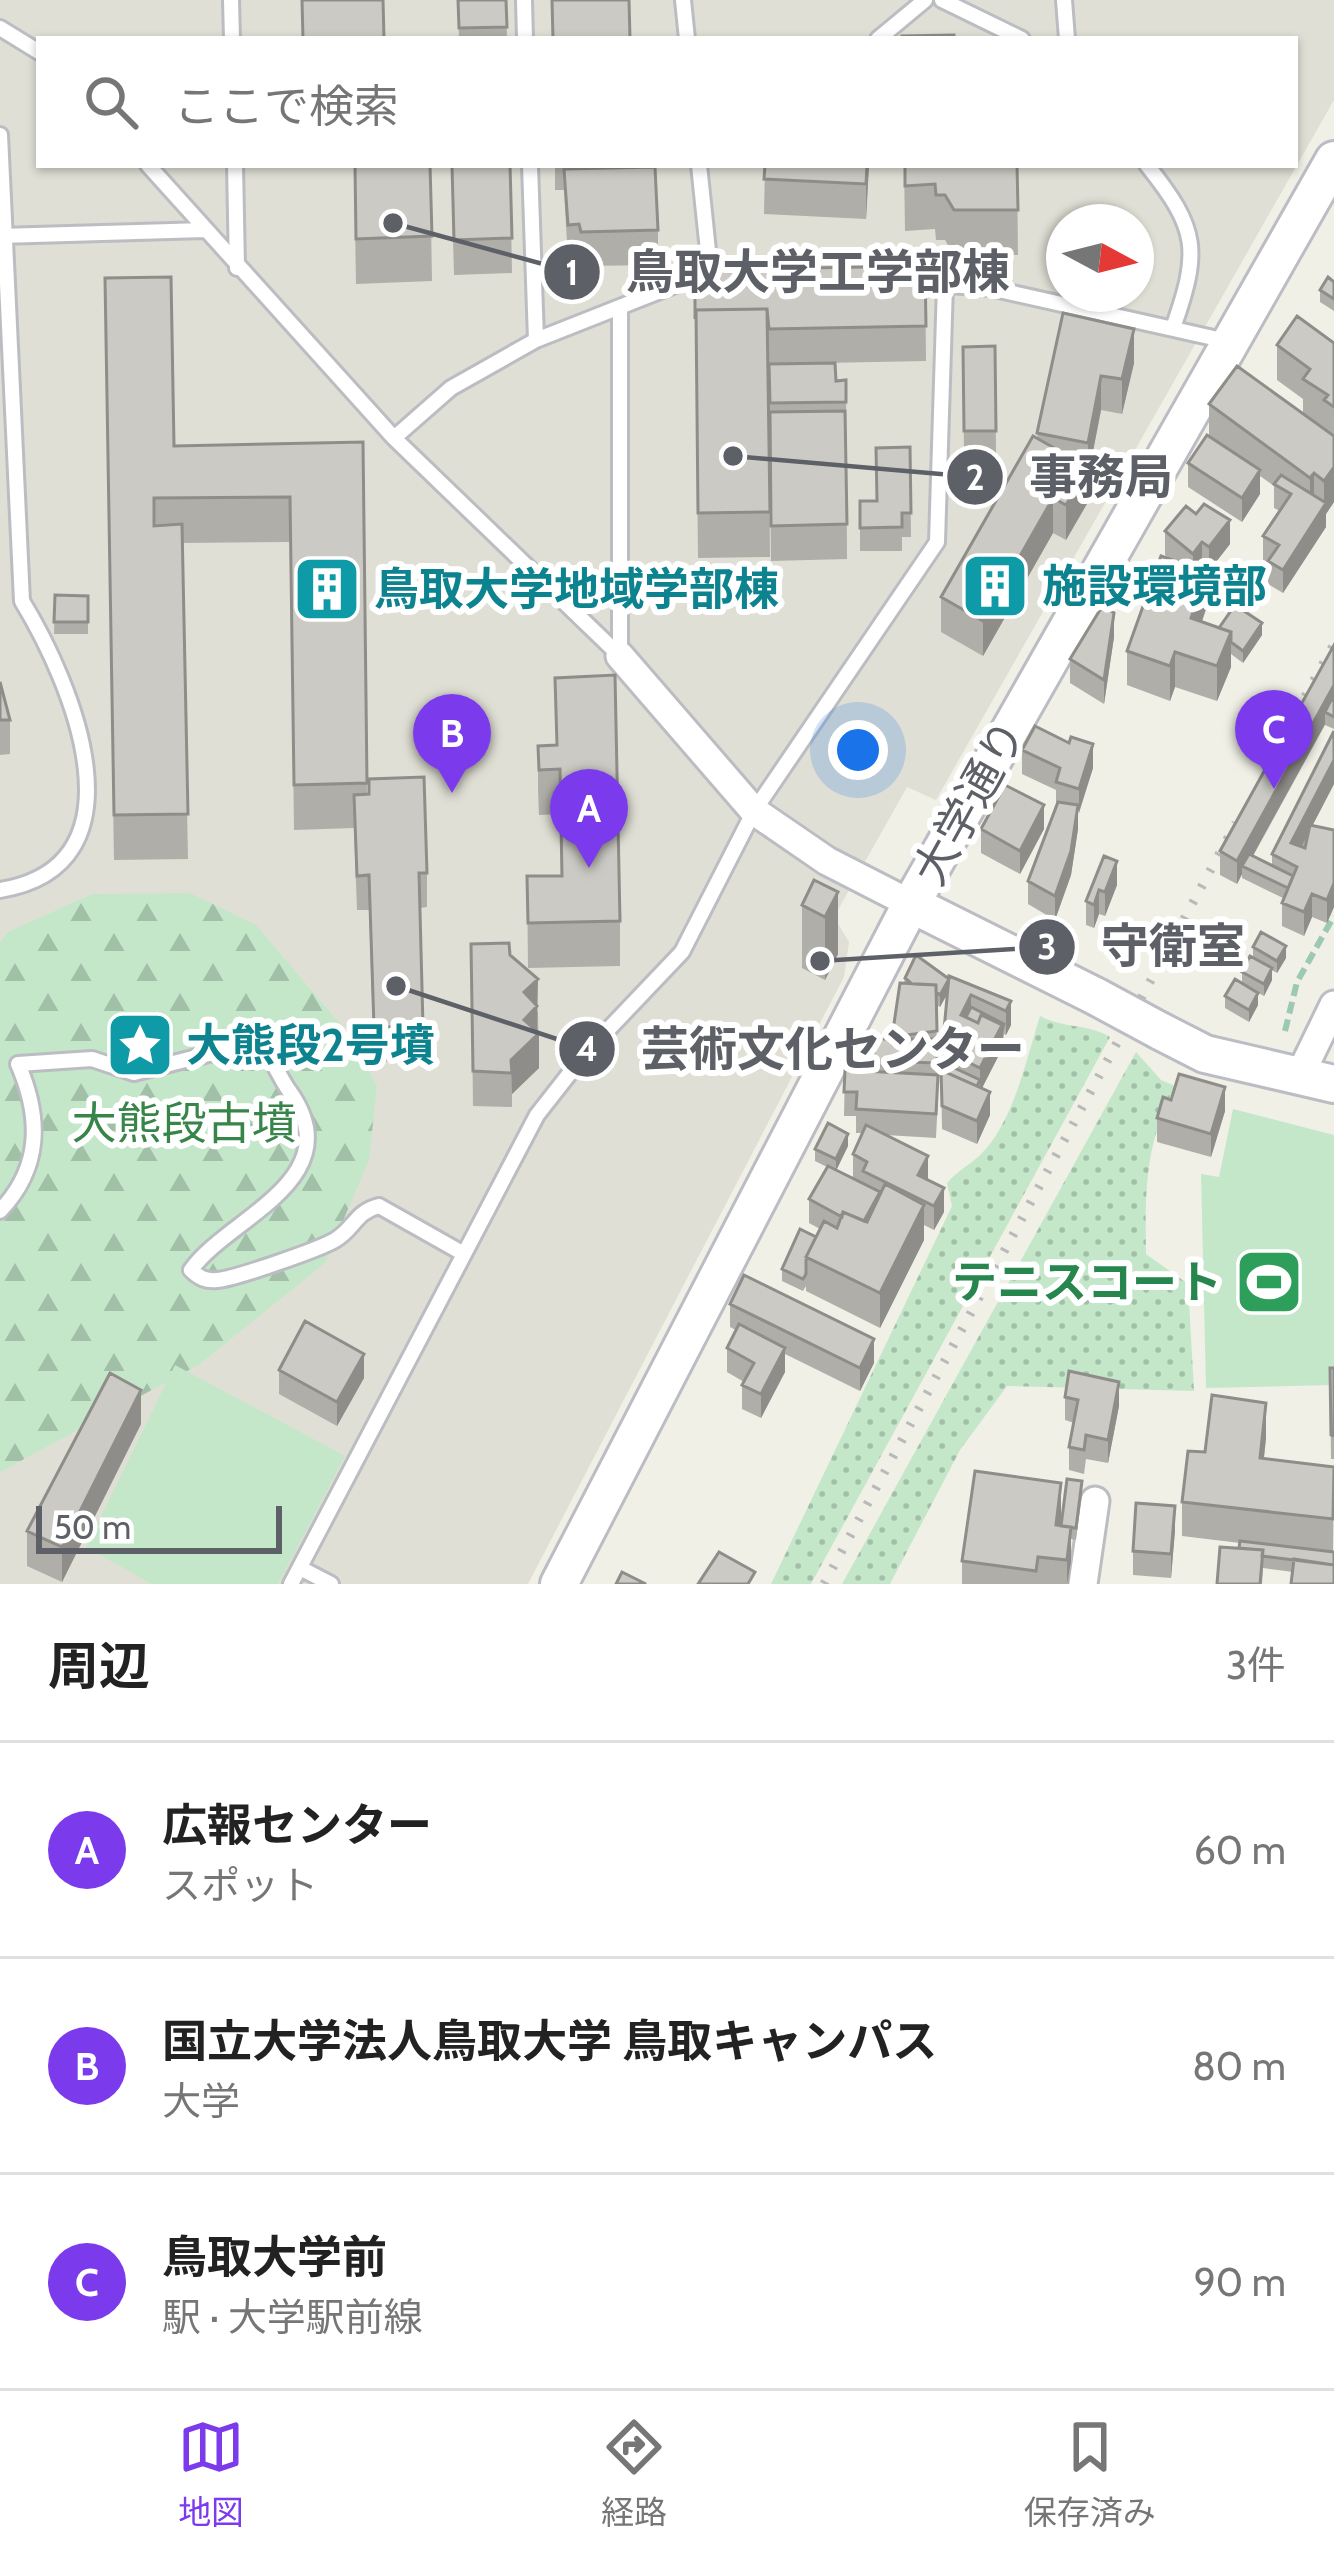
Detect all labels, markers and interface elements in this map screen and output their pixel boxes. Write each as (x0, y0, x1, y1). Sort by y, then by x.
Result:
search box (36, 36, 1298, 168)
icon: search (78, 69, 144, 135)
text: ここで検索 (174, 79, 399, 133)
north arrow (1046, 204, 1154, 312)
callout: 鳥取大学工学部棟 (542, 230, 1034, 314)
text: 鳥取大学工学部棟 (626, 243, 1010, 301)
text: 1 (565, 250, 579, 294)
callout: 事務局 (945, 435, 1197, 519)
text: 事務局 (1029, 448, 1173, 506)
text: 2 (965, 455, 985, 499)
building icon: 施設環境部 (960, 551, 1030, 621)
building icon: 鳥取大学地域学部棟 (292, 554, 362, 624)
place label: 施設環境部 (1042, 559, 1267, 613)
place label: 鳥取大学地域学部棟 (374, 562, 779, 616)
pin: C (1235, 690, 1313, 789)
pin: B (413, 694, 491, 793)
street label: 大学通り (902, 710, 1036, 894)
your location (828, 720, 888, 780)
pin: A (550, 769, 628, 868)
callout: 守衛室 (1017, 905, 1269, 989)
text: 守衛室 (1101, 917, 1245, 975)
text: 3 (1037, 924, 1057, 968)
callout: 芸術文化センター (557, 1007, 1049, 1091)
place icon: 大熊段2号墳 (105, 1010, 175, 1080)
place label: 大熊段2号墳 (186, 1018, 435, 1072)
text: 芸術文化センター (641, 1020, 1025, 1078)
text: 4 (576, 1026, 598, 1070)
park label: 大熊段古墳 (71, 1096, 297, 1150)
sports icon: テニスコート (1234, 1247, 1304, 1317)
place label: テニスコート (952, 1255, 1222, 1309)
scale bar (36, 1500, 282, 1553)
text: 50 m (54, 1507, 131, 1547)
text: 周辺 (48, 1635, 150, 1697)
text: 3件 (1226, 1641, 1286, 1689)
text: 広報センター (162, 1798, 432, 1852)
text: A (75, 1826, 99, 1874)
text: 60 m (1194, 1826, 1286, 1874)
text: スポット (162, 1861, 318, 1909)
text: 国立大学法人鳥取大学 鳥取キャンパス (162, 2014, 937, 2068)
text: B (75, 2042, 99, 2090)
text: 80 m (1192, 2042, 1286, 2090)
text: 大学 (162, 2077, 240, 2125)
text: 鳥取大学前 (162, 2230, 387, 2284)
text: C (75, 2258, 99, 2306)
text: 90 m (1194, 2258, 1286, 2306)
text: 駅 · 大学駅前線 (162, 2293, 423, 2341)
tab: 地図 (178, 2414, 244, 2534)
tab: 経路 (601, 2414, 667, 2534)
tab: 保存済み (1024, 2414, 1156, 2534)

